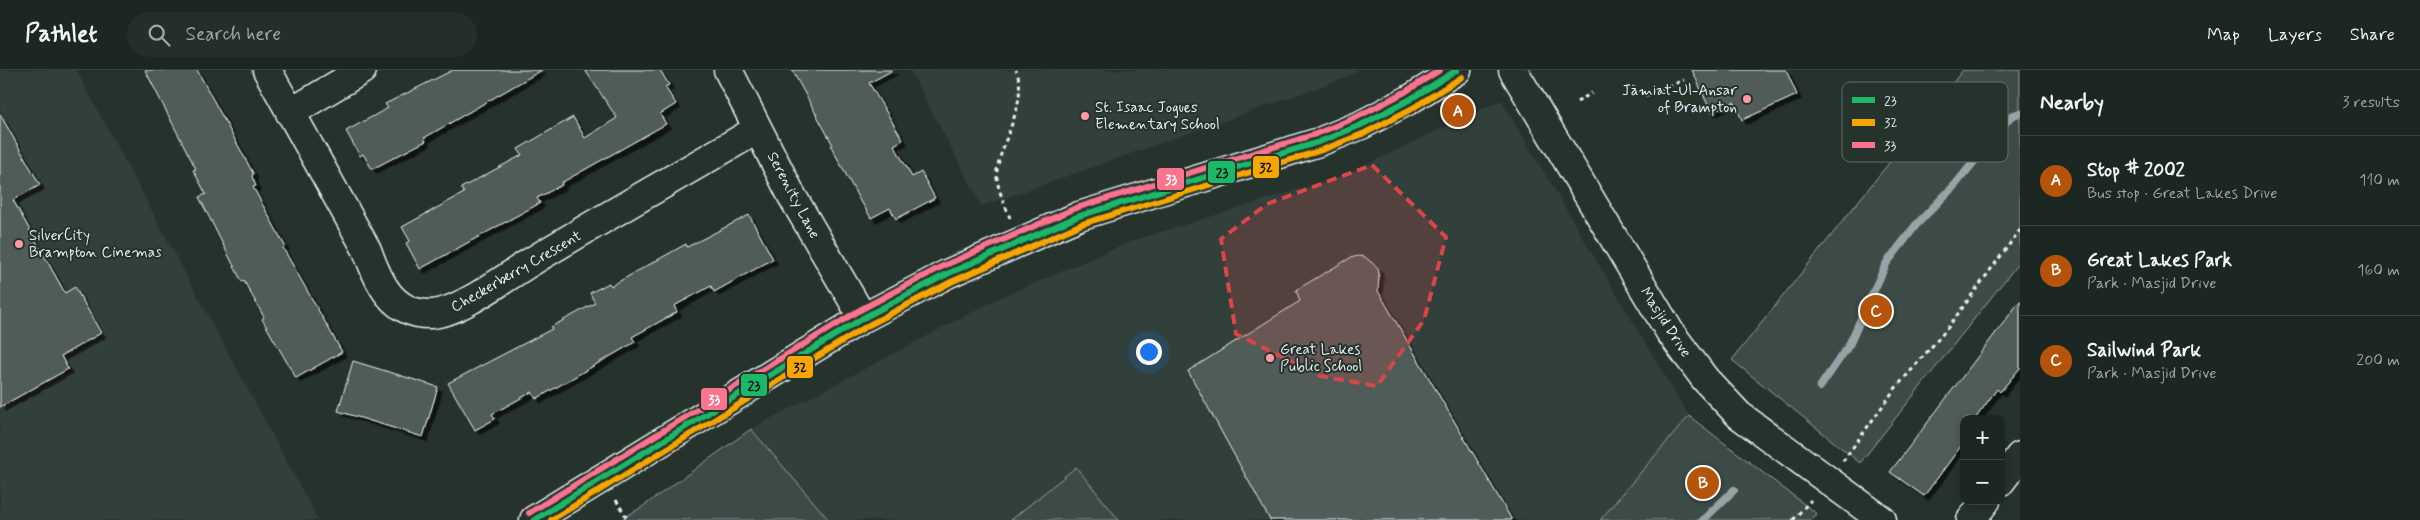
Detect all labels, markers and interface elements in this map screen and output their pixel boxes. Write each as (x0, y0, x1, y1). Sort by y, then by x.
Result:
search box (127, 12, 477, 57)
text: Pathlet (25, 19, 97, 50)
icon: search (145, 21, 173, 49)
text: Search here (185, 22, 281, 47)
text: Map (2207, 23, 2240, 47)
text: Layers (2268, 23, 2322, 47)
text: Share (2350, 23, 2395, 47)
place label: Jamiat-Ul-Ansar of Brampton (1622, 81, 1737, 118)
legend (1842, 82, 2008, 162)
text: Nearby (2040, 89, 2104, 117)
pin: A (1442, 92, 1474, 130)
text: 23 (1884, 92, 1897, 110)
text: 3 results (2342, 92, 2400, 113)
marker: Jamiat-Ul-Ansar of Brampton (1741, 93, 1753, 105)
place label: St. Isaac Jogues Elementary School (1095, 98, 1220, 135)
marker: St. Isaac Jogues Elementary School (1079, 110, 1091, 122)
text: 32 (1884, 114, 1898, 132)
text: 33 (1884, 137, 1896, 155)
street label: Serenity Lane (762, 149, 824, 242)
line badge: 32 (1252, 155, 1280, 179)
text: Stop # 2002 (2087, 158, 2185, 183)
text: 32 (1259, 159, 1273, 177)
line badge: 23 (1207, 160, 1236, 184)
text: 23 (1216, 164, 1228, 182)
line badge: 33 (1156, 167, 1185, 191)
text: A (2051, 170, 2061, 191)
text: 110 m (2359, 170, 2400, 191)
text: 33 (1165, 171, 1177, 189)
text: Bus stop · Great Lakes Drive (2087, 183, 2278, 204)
place label: SilverCity Brampton Cinemas (29, 226, 162, 263)
street label: Checkerberry Crescent (447, 226, 586, 317)
marker: SilverCity Brampton Cinemas (13, 238, 25, 250)
text: Great Lakes Park (2087, 248, 2232, 273)
text: B (2051, 260, 2061, 281)
text: 160 m (2357, 260, 2400, 281)
text: Park · Masjid Drive (2087, 273, 2217, 294)
street label: Masjid Drive (1635, 284, 1695, 362)
pin: C (1860, 292, 1892, 330)
text: Sailwind Park (2087, 338, 2201, 363)
your location (1136, 339, 1162, 365)
place label: Great Lakes Public School (1280, 340, 1362, 377)
text: C (2050, 350, 2062, 371)
text: 200 m (2356, 350, 2400, 371)
marker: Great Lakes Public School (1264, 352, 1276, 364)
line badge: 32 (786, 355, 814, 379)
text: 32 (793, 359, 807, 377)
text: Park · Masjid Drive (2087, 363, 2217, 384)
line badge: 23 (740, 373, 768, 397)
text: 23 (748, 377, 760, 395)
line badge: 33 (700, 387, 728, 411)
text: 33 (708, 391, 720, 409)
map controls (1960, 415, 2005, 505)
button: + (1960, 415, 2005, 460)
button: − (1960, 460, 2005, 505)
pin: B (1687, 464, 1719, 502)

